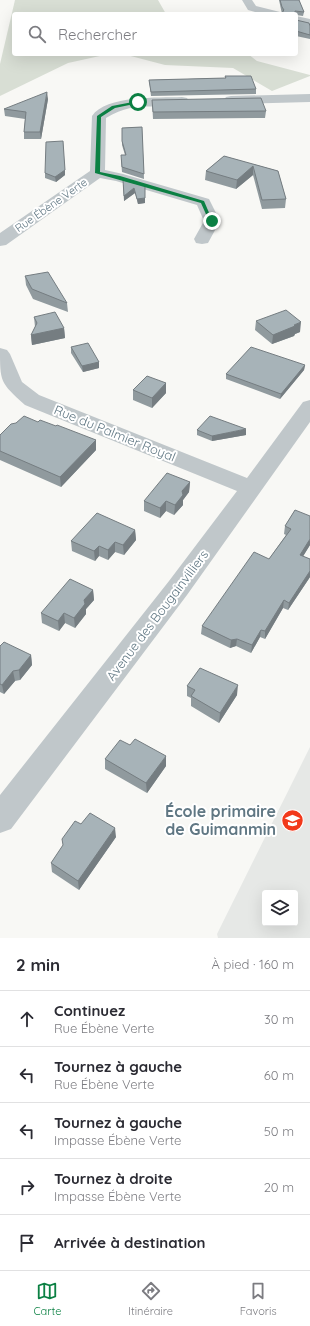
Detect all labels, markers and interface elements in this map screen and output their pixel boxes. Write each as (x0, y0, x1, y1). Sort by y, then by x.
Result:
search box (12, 12, 298, 56)
icon: search (26, 23, 48, 45)
text: Rechercher (58, 25, 137, 44)
route start (129, 93, 147, 111)
street label: Rue Ébène Verte (12, 175, 90, 235)
route end (203, 212, 221, 230)
street label: Rue du Palmier Royal (52, 401, 178, 465)
street label: Avenue des Bougainvilliers (103, 547, 211, 683)
place label: École primaire de Guimanmin (165, 801, 276, 839)
school or university icon: École primaire de Guimanmin (279, 807, 305, 833)
map controls (262, 890, 298, 926)
button: layers (262, 890, 298, 926)
text: 2 min (16, 954, 60, 975)
text: À pied · 160 m (212, 956, 294, 972)
text: Continuez (54, 1001, 125, 1020)
icon: ahead (16, 1008, 38, 1030)
text: 30 m (264, 1011, 294, 1027)
text: Rue Ébène Verte (54, 1020, 154, 1036)
text: Tournez à gauche (54, 1057, 182, 1076)
icon: left (16, 1064, 38, 1086)
text: 60 m (264, 1067, 294, 1083)
text: Rue Ébène Verte (54, 1076, 154, 1092)
text: Tournez à gauche (54, 1113, 182, 1132)
icon: left (16, 1120, 38, 1142)
text: 50 m (264, 1123, 294, 1139)
text: Impasse Ébène Verte (54, 1132, 181, 1148)
text: Tournez à droite (54, 1169, 173, 1188)
icon: right (16, 1176, 38, 1198)
text: 20 m (264, 1179, 294, 1195)
text: Impasse Ébène Verte (54, 1188, 181, 1204)
icon: arrive (16, 1232, 38, 1254)
text: Arrivée à destination (54, 1233, 206, 1252)
tab: Carte (33, 1280, 61, 1318)
tab: Itinéraire (128, 1280, 173, 1318)
tab: Favoris (240, 1280, 277, 1318)

